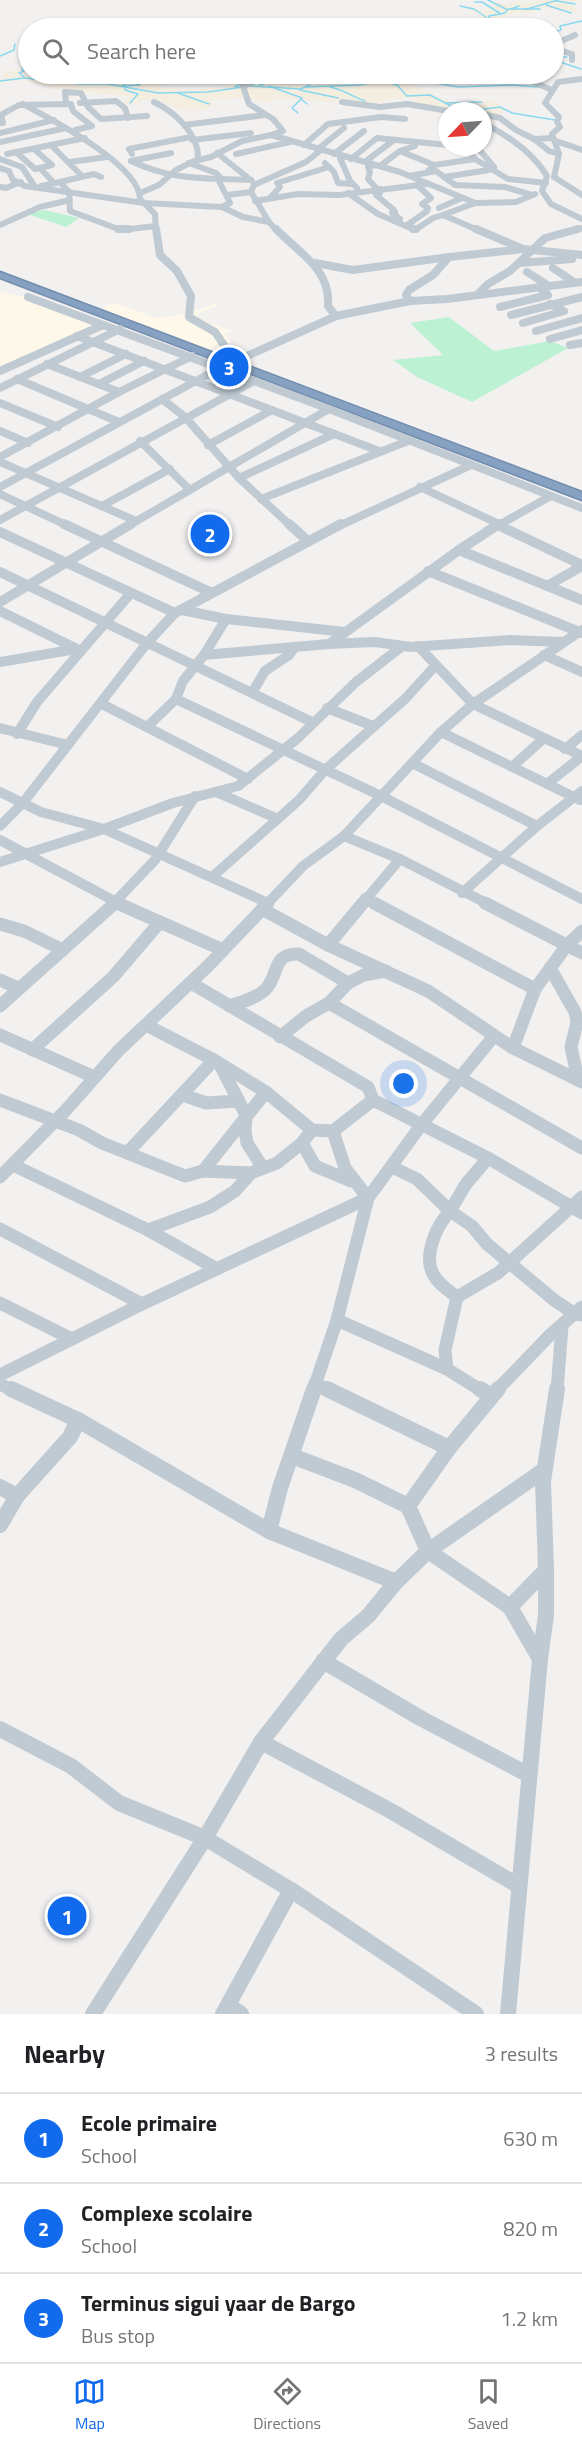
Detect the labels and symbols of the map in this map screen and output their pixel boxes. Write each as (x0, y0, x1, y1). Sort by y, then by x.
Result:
north arrow (438, 102, 492, 156)
pin: 3 (210, 344, 248, 389)
pin: 2 (190, 512, 230, 556)
your location (389, 1069, 418, 1098)
pin: 1 (48, 1894, 86, 1938)

